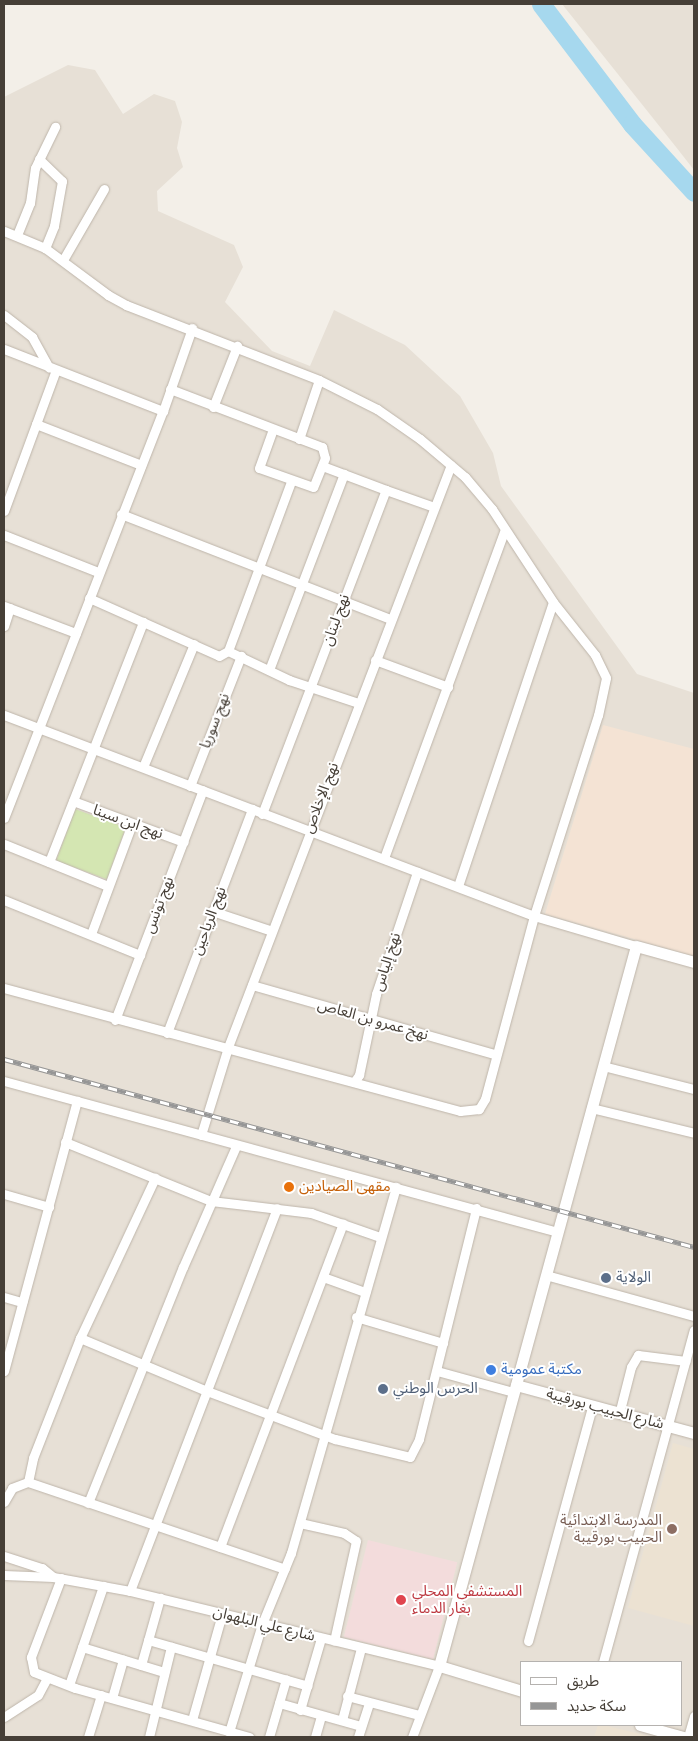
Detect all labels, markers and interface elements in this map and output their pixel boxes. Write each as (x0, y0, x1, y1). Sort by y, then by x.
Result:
street label: نهج لبنان (318, 592, 354, 648)
street label: نهج سوريا (196, 691, 234, 751)
street label: نهج الإخلاص (299, 760, 343, 836)
street label: نهج ابن سينا (90, 801, 166, 843)
street label: نهج تونس (140, 874, 178, 936)
street label: نهج الرياحين (188, 884, 230, 958)
street label: نهخ إلياس (369, 931, 405, 993)
street label: نهخ عمرو بن العاص (316, 996, 430, 1044)
place label: مقهى الصيادين (299, 1178, 390, 1196)
marker: مقهى الصيادين (283, 1181, 295, 1193)
place label: الولاية (616, 1269, 651, 1287)
marker: الولاية (600, 1272, 612, 1284)
place label: مكتبة عمومية (501, 1361, 582, 1379)
marker: مكتبة عمومية (485, 1364, 497, 1376)
place label: الحرس الوطني (393, 1380, 478, 1398)
marker: الحرس الوطني (377, 1383, 389, 1395)
street label: شارع الحبيب بورقيبة (544, 1385, 666, 1433)
place label: المدرسة الابتدائية الحبيب بورقيبة (560, 1511, 662, 1546)
marker: المدرسة الابتدائية الحبيب بورقيبة (666, 1523, 678, 1535)
place label: المستشفى المحلي بغار الدماء (412, 1582, 522, 1617)
marker: المستشفى المحلي بغار الدماء (394, 1593, 408, 1607)
street label: شارع علي البلهوان (211, 1603, 317, 1645)
legend (520, 1661, 683, 1726)
text: طريق (567, 1672, 599, 1690)
text: سكة حديد (567, 1697, 626, 1715)

